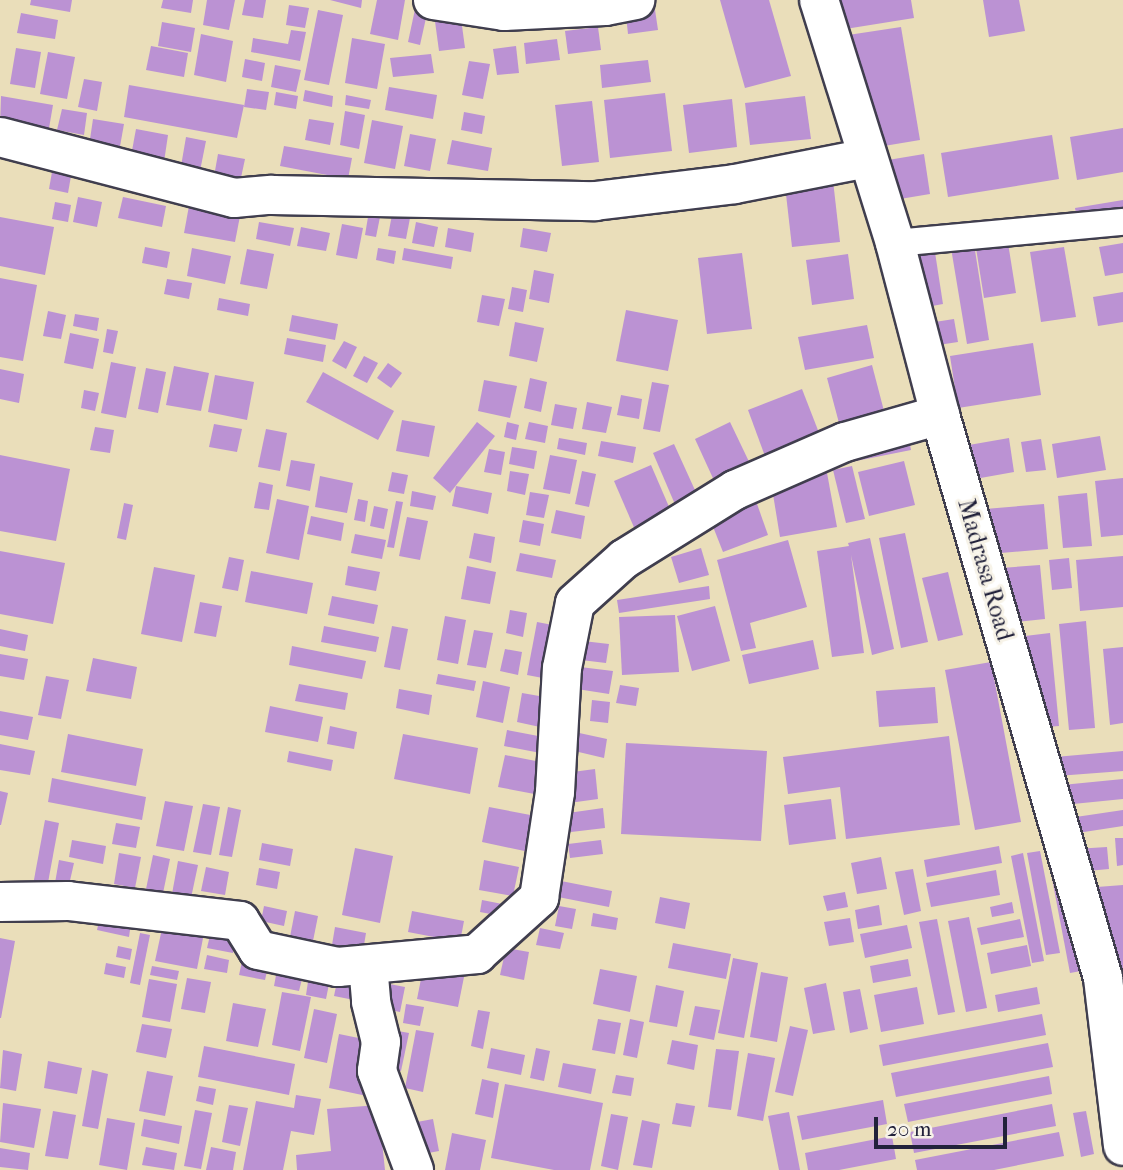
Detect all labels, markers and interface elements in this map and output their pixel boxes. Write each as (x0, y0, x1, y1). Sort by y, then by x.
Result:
street label: Madrasa Road (951, 496, 1019, 644)
scale bar (878, 1104, 1011, 1148)
text: 20 m (887, 1117, 931, 1141)

